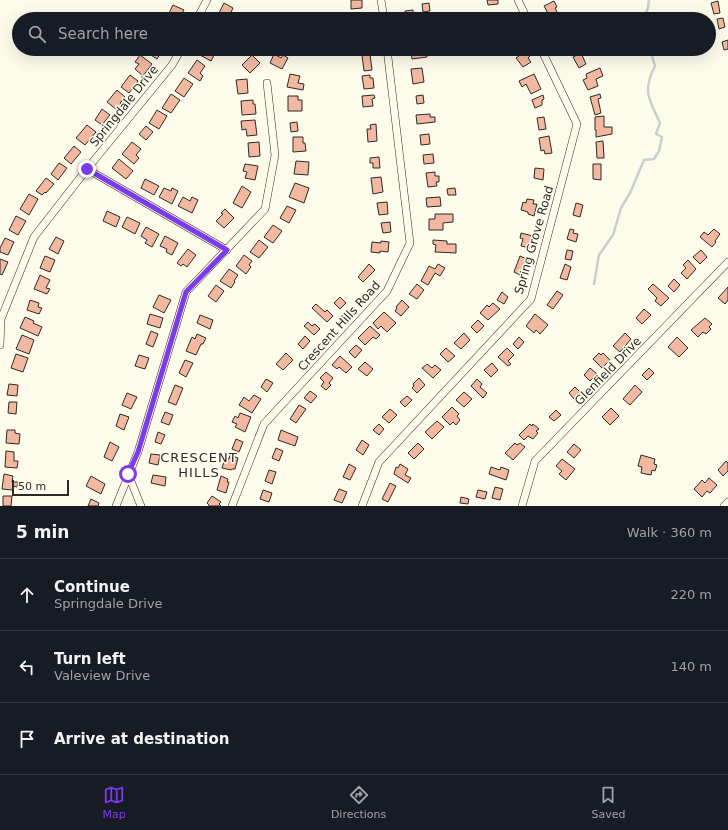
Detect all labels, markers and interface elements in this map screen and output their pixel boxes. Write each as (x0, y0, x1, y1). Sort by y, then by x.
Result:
search box (12, 12, 716, 56)
icon: search (26, 23, 48, 45)
text: Search here (58, 25, 148, 43)
street label: Springdale Drive (87, 63, 161, 149)
route end (78, 160, 96, 178)
street label: Spring Grove Road (512, 184, 556, 296)
street label: Crescent Hills Road (295, 278, 383, 374)
street label: Glenfield Drive (572, 334, 644, 408)
district label: CRESCENT HILLS (160, 450, 238, 480)
route start (119, 465, 137, 483)
scale bar (12, 478, 69, 497)
text: 50 m (18, 480, 46, 493)
text: 5 min (16, 522, 69, 542)
text: Walk · 360 m (627, 525, 712, 540)
text: Continue (54, 578, 130, 596)
icon: ahead (16, 584, 38, 606)
text: 220 m (670, 587, 712, 602)
text: Springdale Drive (54, 596, 163, 611)
text: Turn left (54, 650, 126, 668)
icon: left (16, 656, 38, 678)
text: 140 m (670, 659, 712, 674)
text: Valeview Drive (54, 668, 150, 683)
icon: arrive (16, 728, 38, 750)
text: Arrive at destination (54, 730, 229, 748)
tab: Map (103, 784, 126, 821)
tab: Directions (331, 784, 386, 821)
tab: Saved (591, 784, 625, 821)

